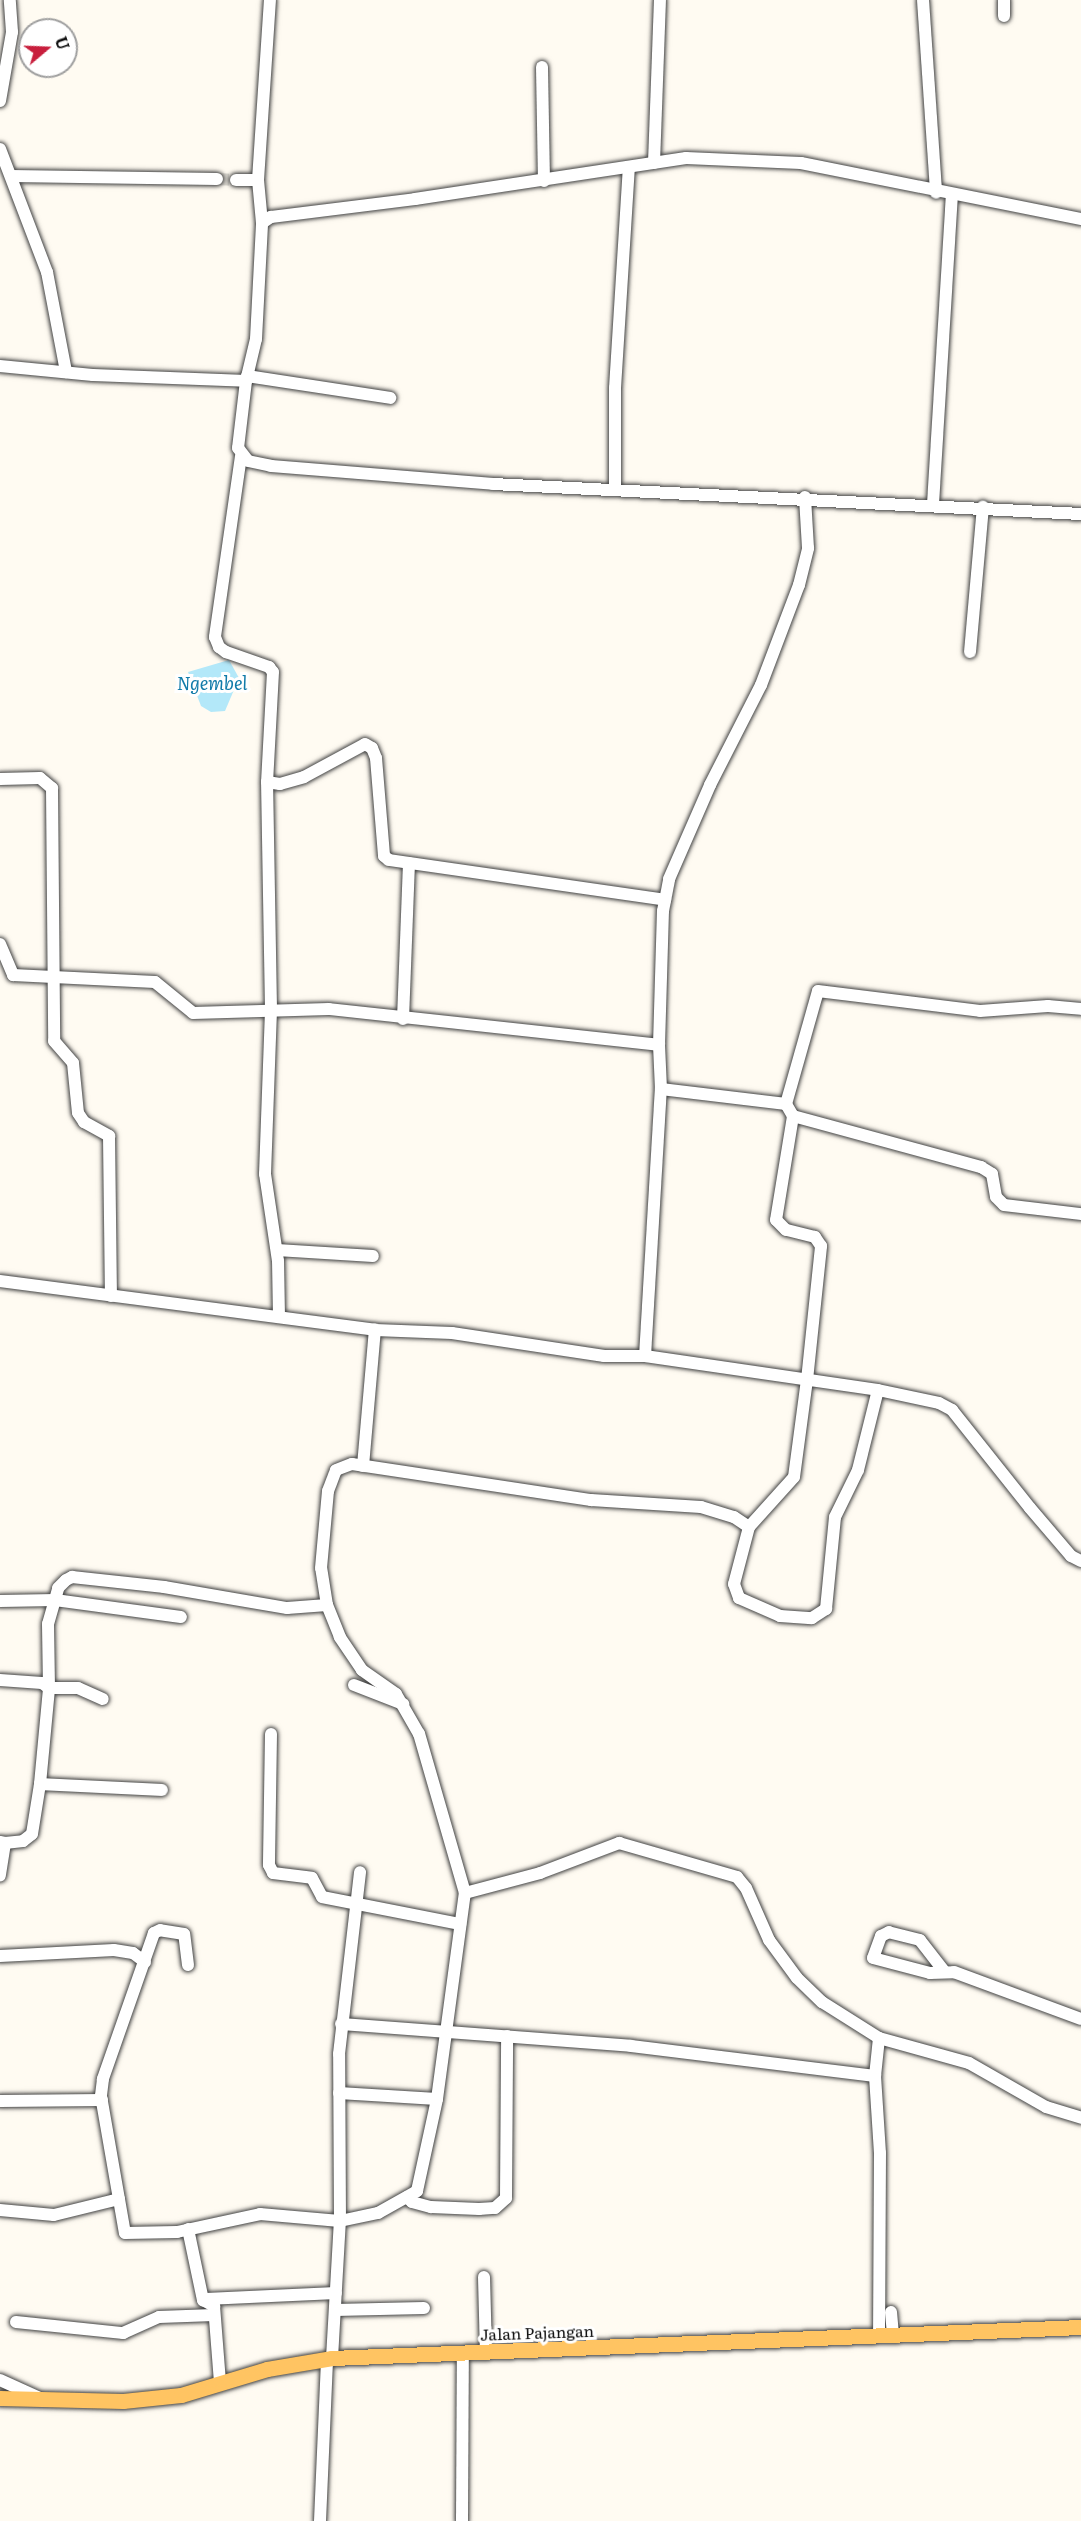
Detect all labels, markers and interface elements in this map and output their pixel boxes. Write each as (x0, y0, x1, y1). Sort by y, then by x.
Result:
north arrow (18, 18, 78, 78)
text: U (50, 33, 77, 53)
water label: Ngembel (177, 672, 247, 694)
street label: Jalan Pajangan (480, 2320, 594, 2344)

